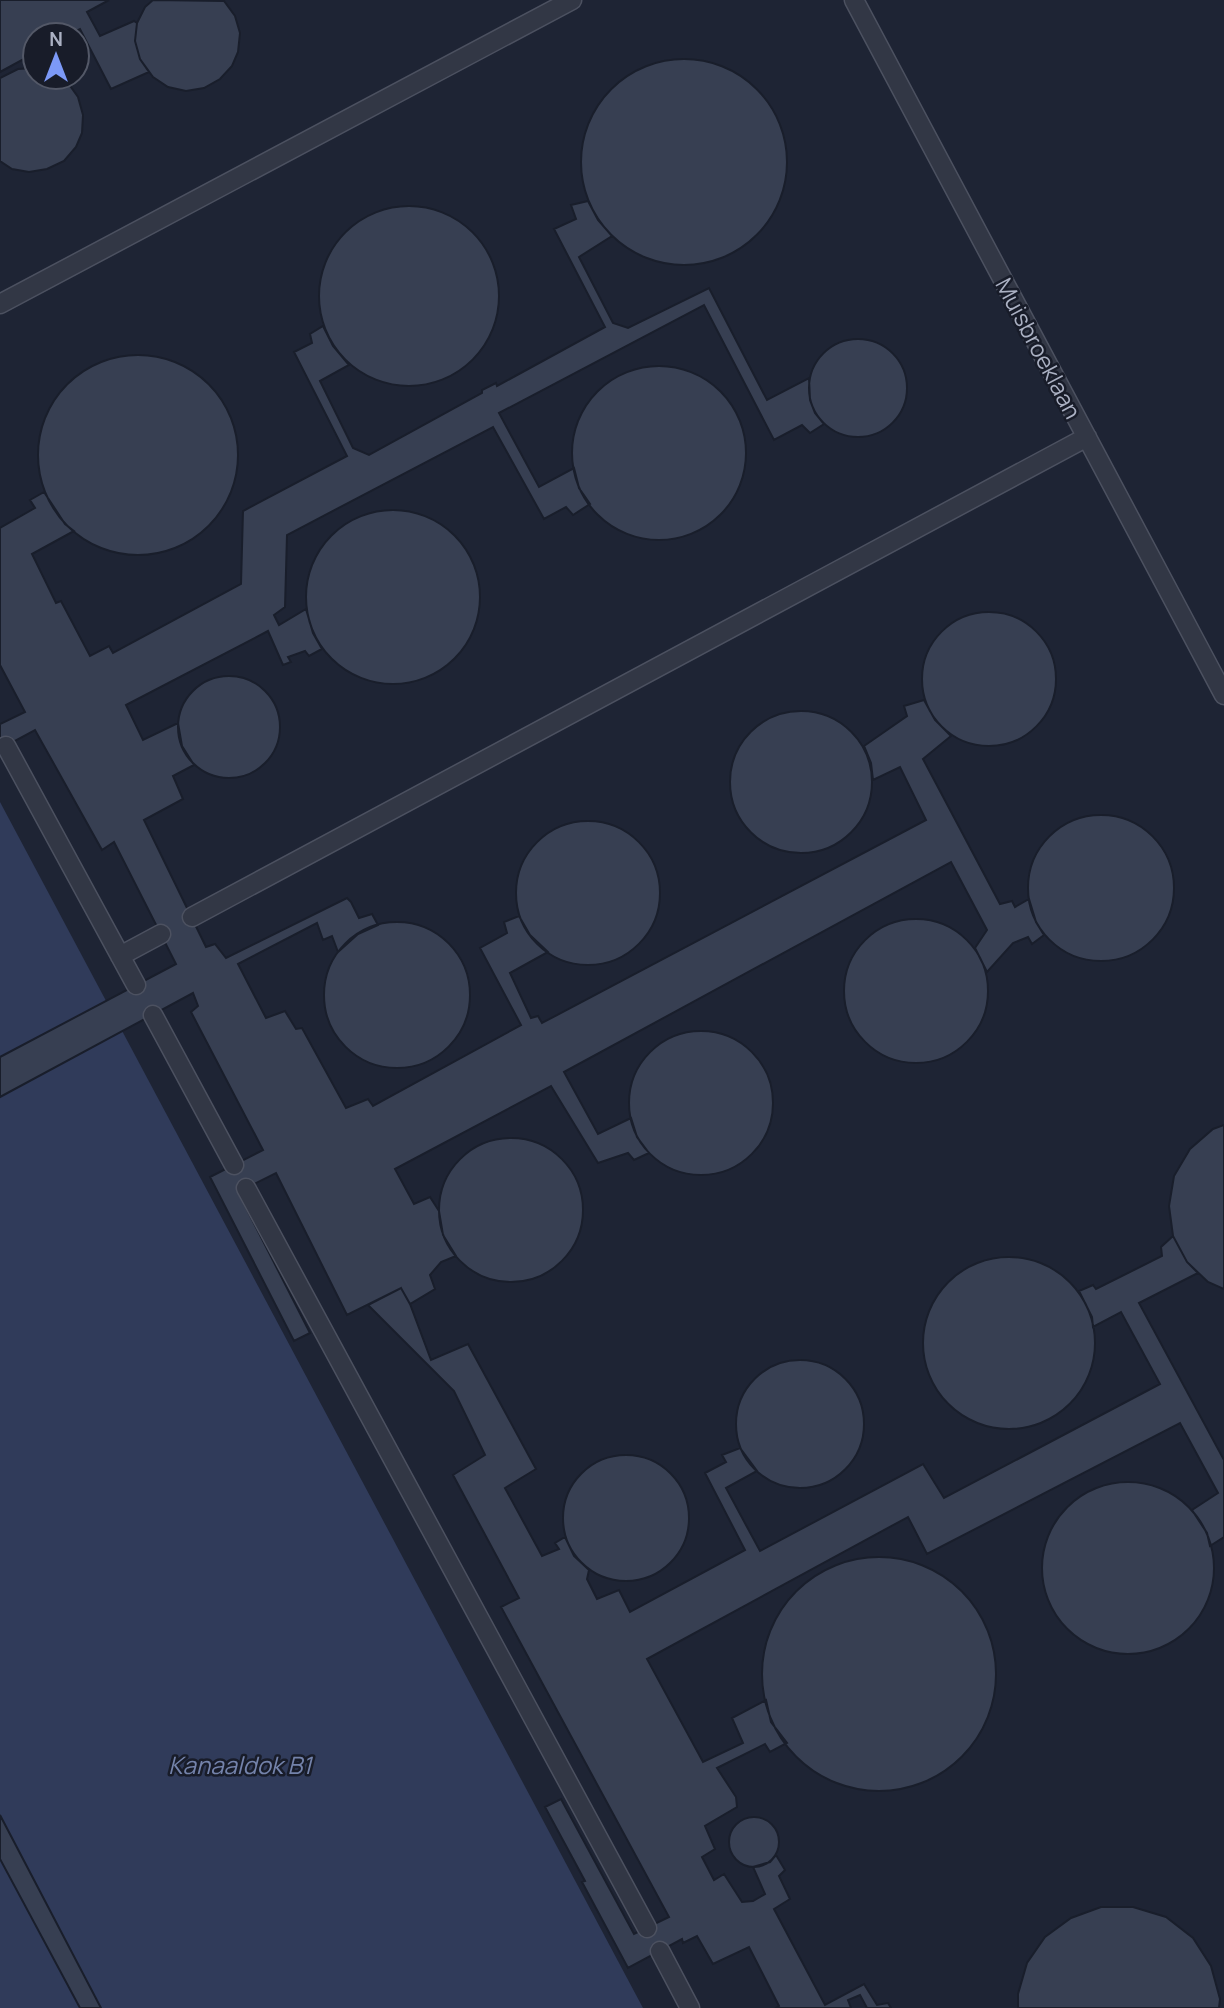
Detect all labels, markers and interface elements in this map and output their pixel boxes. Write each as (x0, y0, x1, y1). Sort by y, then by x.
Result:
north arrow (21, 21, 91, 91)
text: N (49, 26, 63, 52)
street label: Muisbroeklaan (988, 272, 1090, 424)
water label: Kanaaldok B1 (168, 1748, 313, 1781)

